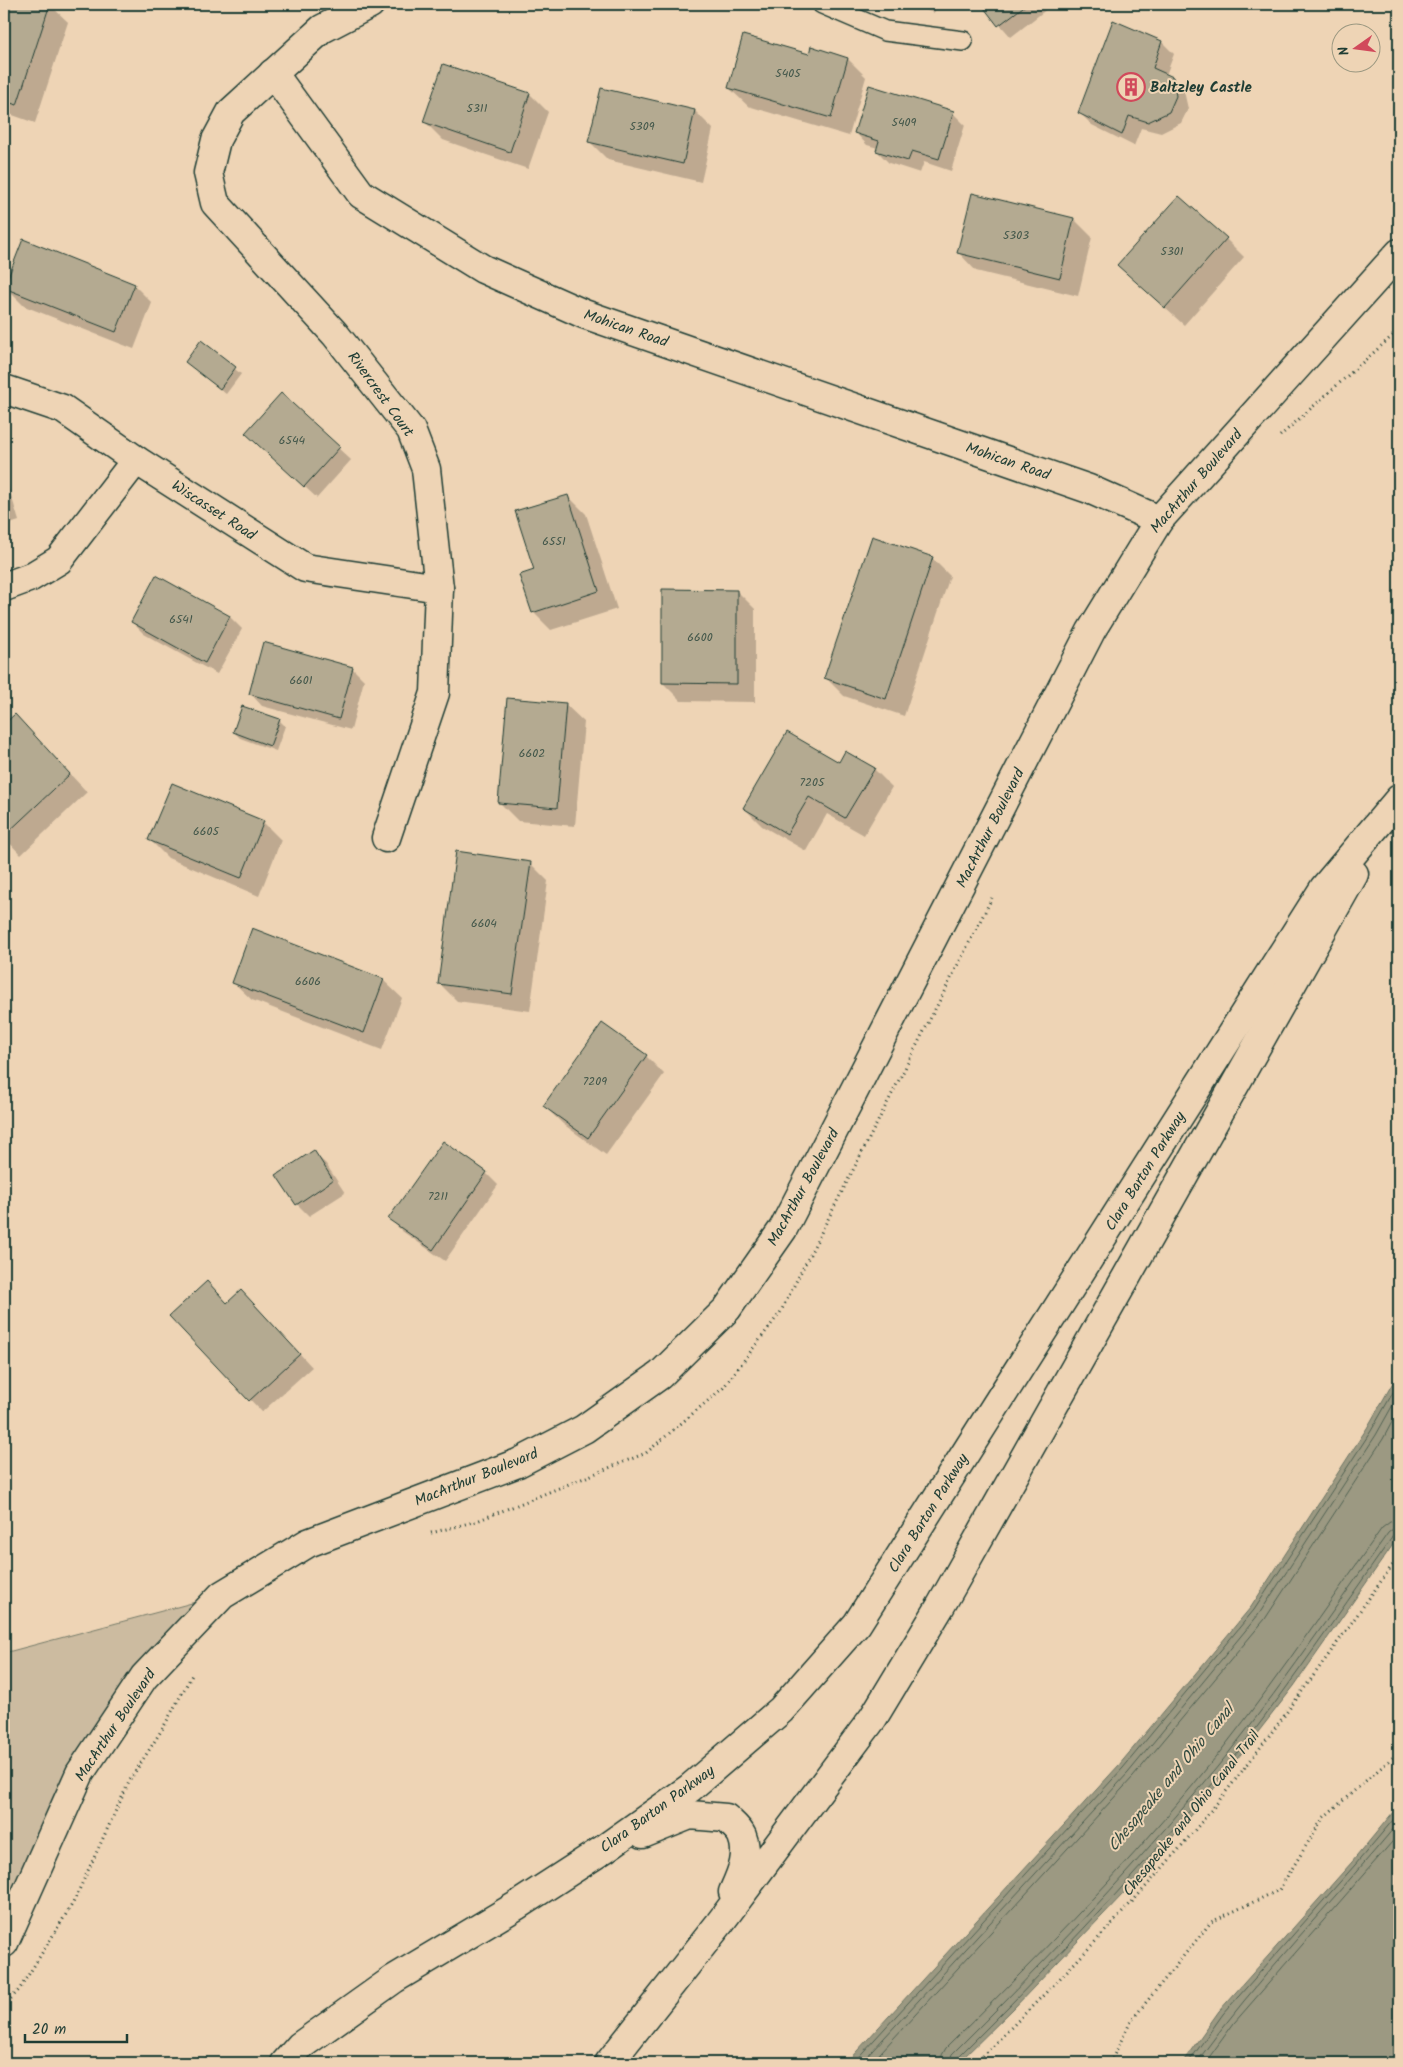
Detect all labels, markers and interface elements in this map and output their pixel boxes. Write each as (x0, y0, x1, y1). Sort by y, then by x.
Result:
north arrow (1330, 22, 1380, 72)
text: N (1333, 44, 1356, 58)
house number: 5405 (775, 64, 802, 83)
building icon: Baltzley Castle (1116, 72, 1146, 102)
place label: Baltzley Castle (1150, 76, 1253, 100)
house number: 5311 (467, 99, 488, 118)
house number: 5409 (892, 113, 917, 132)
house number: 5309 (629, 117, 655, 136)
house number: 5303 (1003, 226, 1029, 245)
house number: 5301 (1160, 242, 1184, 261)
street label: Mohican Road (580, 303, 672, 355)
street label: Rivercrest Court (341, 347, 420, 443)
street label: MacArthur Boulevard (1145, 424, 1249, 539)
house number: 6544 (279, 431, 306, 450)
street label: Mohican Road (962, 436, 1054, 488)
street label: Wiscasset Road (166, 474, 261, 548)
house number: 6551 (542, 532, 566, 551)
house number: 6541 (169, 610, 193, 629)
house number: 6600 (687, 628, 713, 647)
house number: 6601 (289, 671, 313, 690)
house number: 6602 (519, 744, 545, 763)
street label: MacArthur Boulevard (950, 764, 1032, 892)
house number: 7205 (800, 773, 826, 792)
house number: 6605 (193, 822, 220, 841)
house number: 6604 (471, 914, 497, 933)
house number: 6606 (295, 972, 321, 991)
house number: 7209 (583, 1072, 607, 1091)
street label: Clara Barton Parkway (1099, 1106, 1193, 1236)
street label: MacArthur Boulevard (762, 1124, 846, 1251)
house number: 7211 (428, 1187, 448, 1206)
street label: MacArthur Boulevard (411, 1442, 542, 1514)
street label: Clara Barton Parkway (882, 1448, 976, 1578)
street label: MacArthur Boulevard (69, 1664, 163, 1787)
water label: Chesapeake and Ohio Canal (1102, 1696, 1243, 1857)
street label: Chesapeake and Ohio Canal Trail (1117, 1725, 1267, 1902)
street label: Clara Barton Parkway (595, 1759, 721, 1860)
scale bar (25, 2012, 128, 2044)
text: 20 m (32, 2018, 66, 2042)

